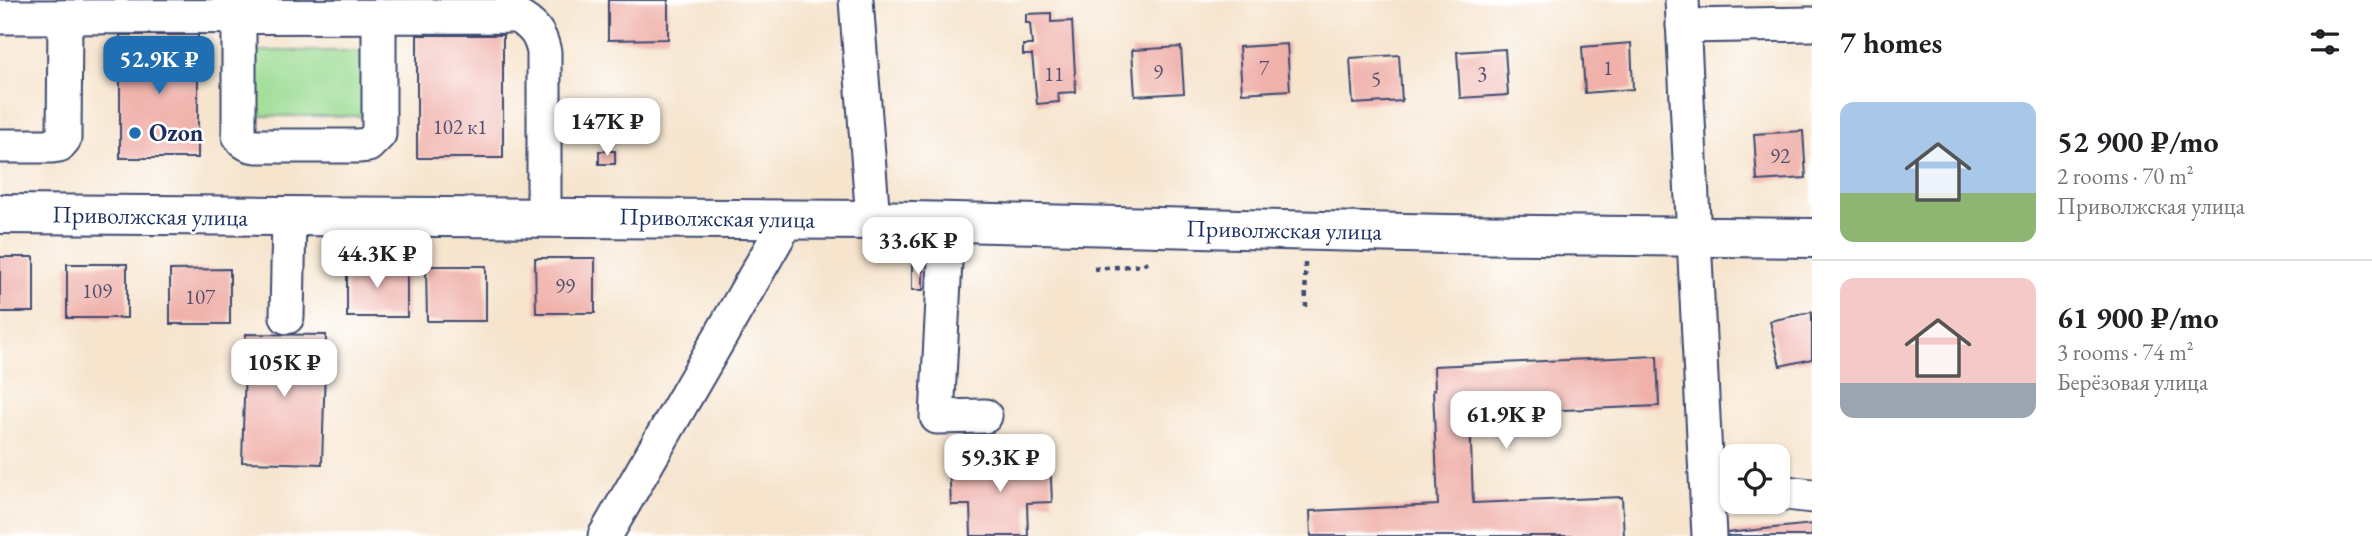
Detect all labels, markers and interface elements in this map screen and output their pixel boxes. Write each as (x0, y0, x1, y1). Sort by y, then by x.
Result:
text: 7 homes (1840, 23, 1942, 62)
icon: filters (2306, 23, 2344, 61)
pin: 52.9K ₽ (94, 36, 224, 96)
text: 52.9K ₽ (119, 44, 199, 74)
house number: 7 (1259, 54, 1270, 81)
house number: 1 (1603, 54, 1613, 81)
house number: 9 (1153, 58, 1163, 85)
house number: 11 (1044, 60, 1064, 87)
house number: 3 (1477, 60, 1487, 87)
house number: 5 (1371, 65, 1381, 92)
pin: 147K ₽ (550, 99, 664, 158)
text: 147K ₽ (570, 106, 644, 136)
house number: 102 к1 (433, 113, 487, 140)
place label: Ozon (149, 117, 204, 148)
text: 52 900 ₽/mo (2057, 122, 2219, 161)
marker: Ozon (127, 125, 143, 141)
icon: home (1896, 130, 1980, 214)
house number: 92 (1770, 142, 1790, 169)
text: 2 rooms · 70 m² (2057, 161, 2194, 191)
text: Приволжская улица (2057, 191, 2245, 221)
street label: Приволжская улица (52, 198, 249, 233)
street label: Приволжская улица (619, 200, 816, 235)
street label: Приволжская улица (1186, 212, 1383, 247)
pin: 33.6K ₽ (853, 218, 983, 277)
text: 33.6K ₽ (878, 225, 958, 255)
pin: 44.3K ₽ (312, 230, 442, 290)
text: 44.3K ₽ (337, 238, 417, 268)
house number: 99 (555, 272, 575, 299)
house number: 109 (82, 277, 112, 304)
house number: 107 (185, 283, 216, 310)
text: 61 900 ₽/mo (2057, 298, 2219, 337)
icon: home (1896, 306, 1980, 390)
text: 3 rooms · 74 m² (2057, 337, 2194, 367)
pin: 105K ₽ (227, 340, 341, 399)
text: 105K ₽ (247, 347, 321, 377)
text: Берёзовая улица (2057, 367, 2208, 397)
pin: 61.9K ₽ (1441, 392, 1571, 451)
text: 61.9K ₽ (1466, 399, 1546, 429)
pin: 59.3K ₽ (935, 434, 1065, 494)
text: 59.3K ₽ (960, 442, 1040, 472)
map controls (1720, 444, 1790, 514)
button: locate (1720, 444, 1790, 514)

